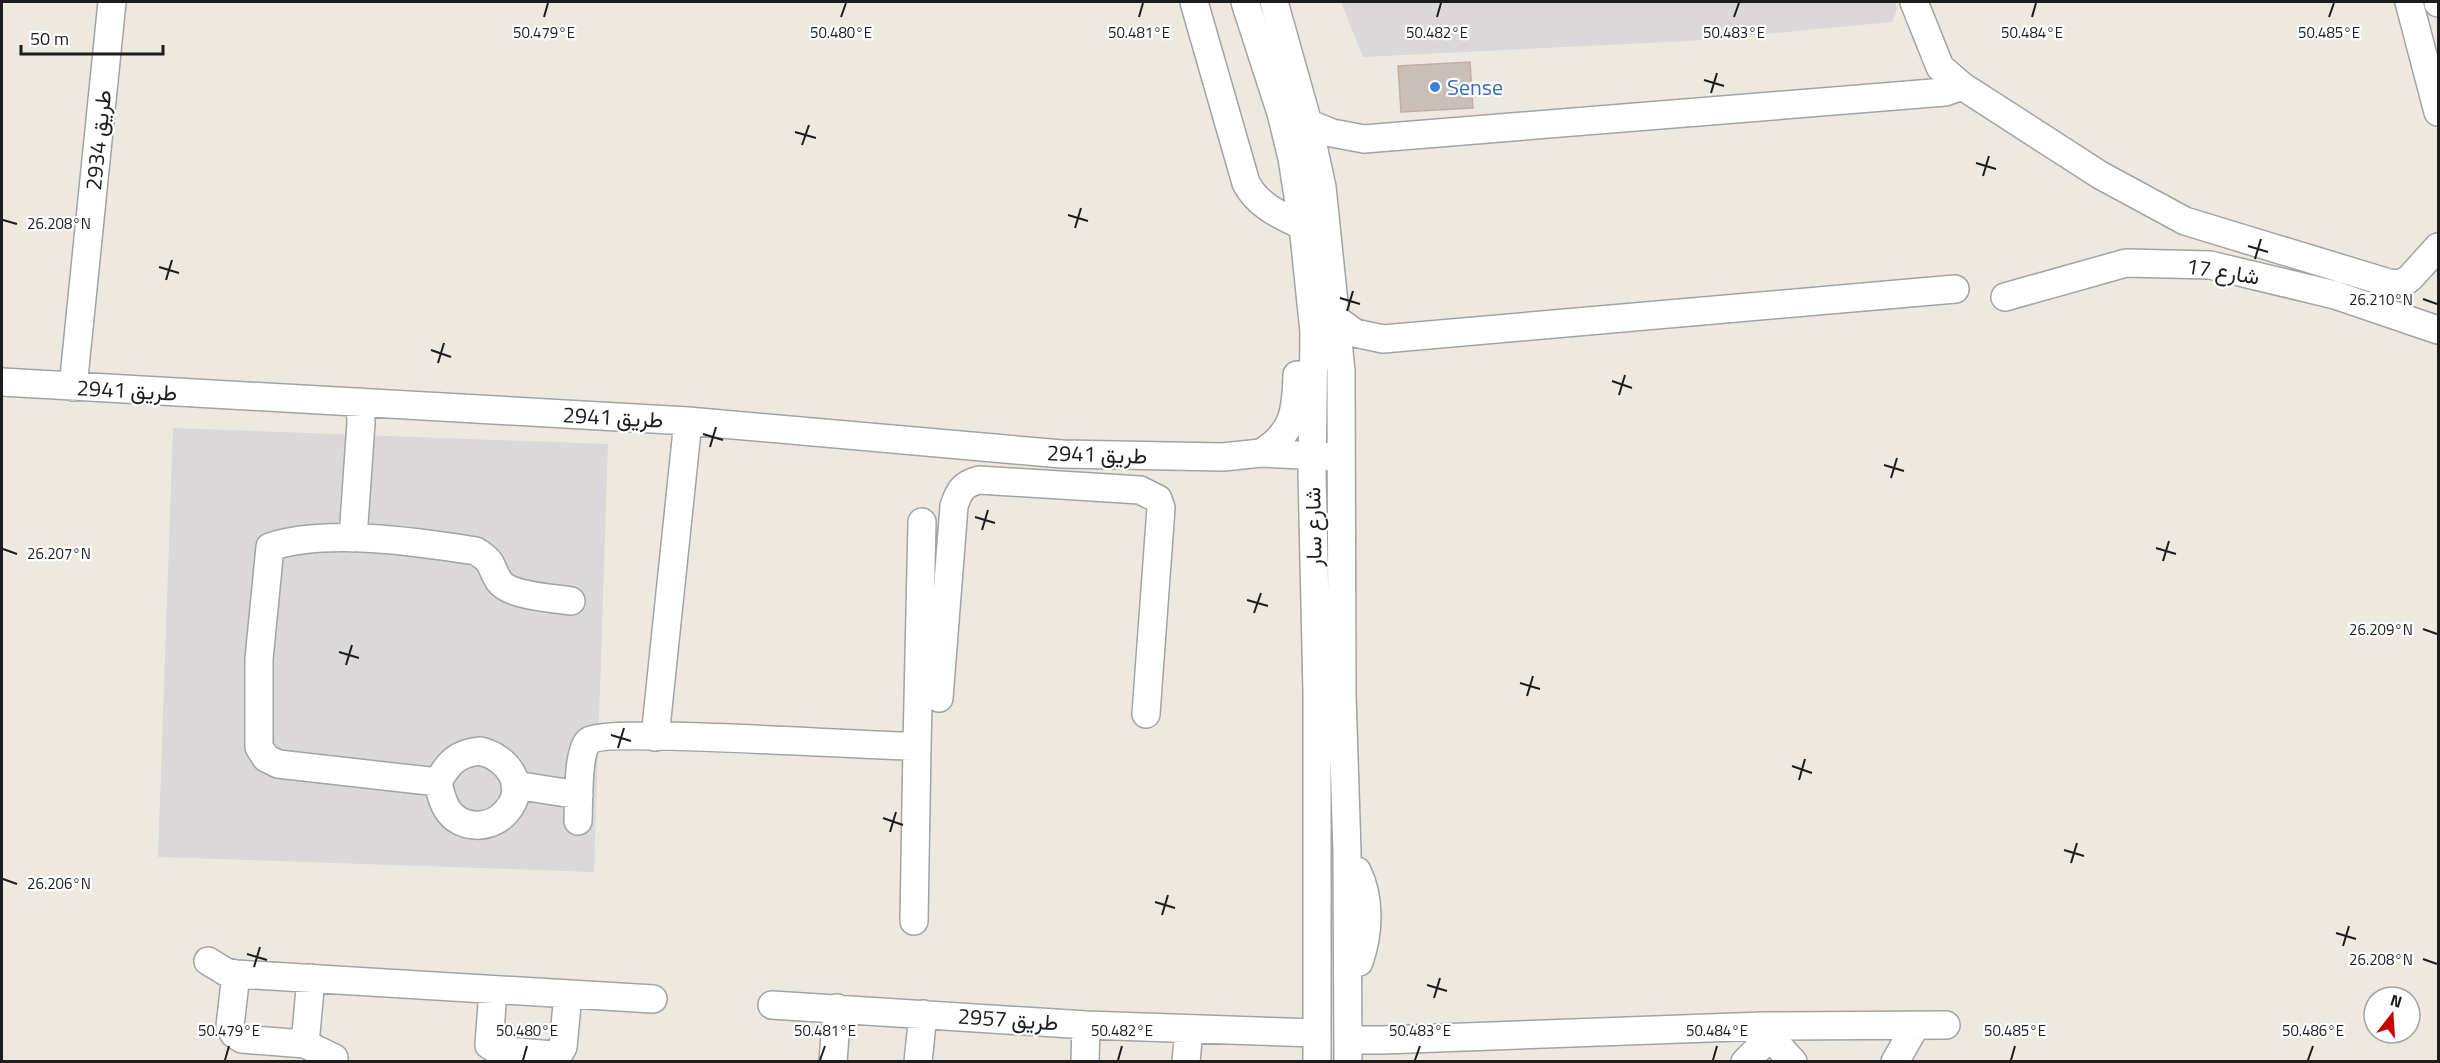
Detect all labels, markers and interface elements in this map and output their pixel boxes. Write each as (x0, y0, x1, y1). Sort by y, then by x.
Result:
scale bar (21, 18, 164, 56)
text: 50.479°E (513, 21, 575, 44)
text: 50.480°E (810, 21, 872, 44)
text: 50.481°E (1108, 21, 1170, 44)
text: 50.482°E (1406, 21, 1468, 44)
text: 50.483°E (1703, 21, 1765, 44)
text: 50.484°E (2001, 21, 2063, 44)
text: 50.485°E (2298, 21, 2360, 44)
text: 50 m (30, 25, 69, 52)
place label: Sense (1447, 70, 1503, 104)
marker: Sense (1428, 80, 1442, 94)
street label: طريق 2934 (76, 88, 120, 192)
text: 26.208°N (27, 212, 91, 235)
street label: شارع 17 (2184, 248, 2262, 294)
text: 26.210°N (2349, 288, 2413, 311)
street label: طريق 2941 (76, 370, 178, 410)
street label: طريق 2941 (562, 397, 664, 437)
street label: طريق 2941 (1046, 435, 1148, 473)
street label: شارع سار (1295, 487, 1331, 568)
text: 26.207°N (27, 542, 91, 565)
text: 26.209°N (2349, 618, 2413, 641)
text: 26.206°N (27, 872, 91, 895)
text: 26.208°N (2349, 948, 2413, 971)
north arrow (2362, 985, 2422, 1045)
text: N (2388, 988, 2405, 1014)
street label: طريق 2957 (957, 999, 1059, 1039)
text: 50.479°E (198, 1019, 260, 1042)
text: 50.480°E (496, 1019, 558, 1042)
text: 50.481°E (794, 1019, 856, 1042)
text: 50.482°E (1091, 1019, 1153, 1042)
text: 50.483°E (1389, 1019, 1451, 1042)
text: 50.484°E (1686, 1019, 1748, 1042)
text: 50.485°E (1984, 1019, 2046, 1042)
text: 50.486°E (2282, 1019, 2344, 1042)

